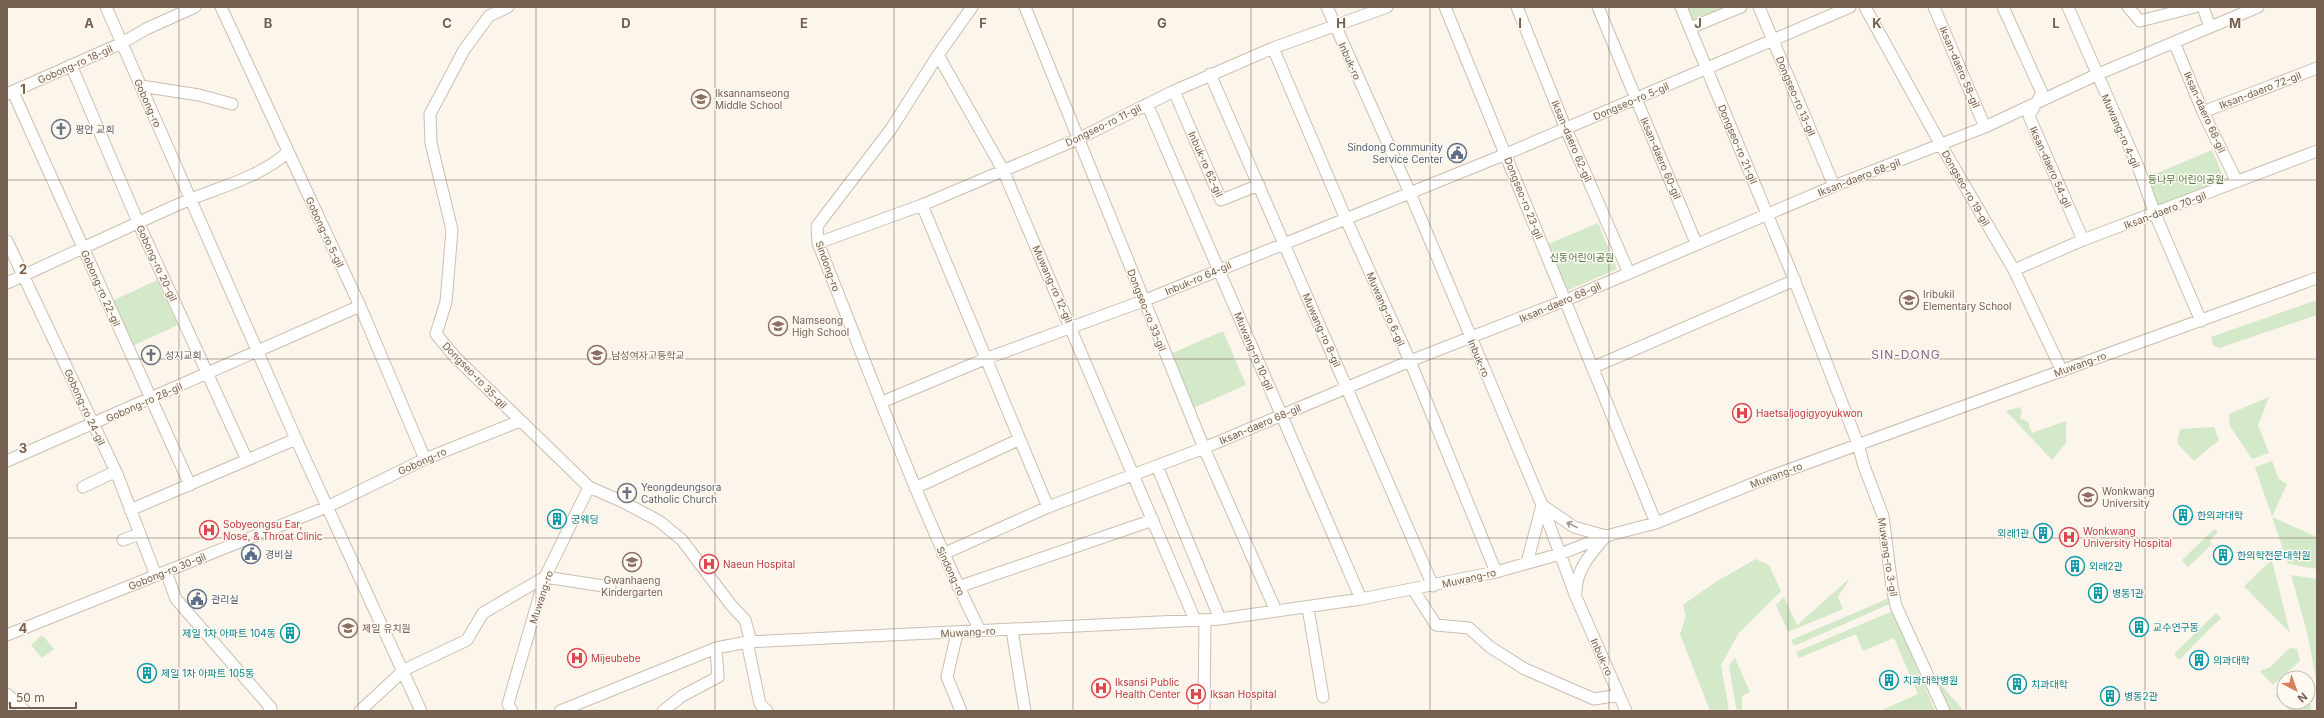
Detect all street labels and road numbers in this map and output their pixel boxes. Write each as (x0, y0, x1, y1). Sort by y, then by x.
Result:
street label: Iksan-daero 58-gil (1937, 24, 1983, 110)
street label: Inbuk-ro (1336, 40, 1364, 82)
street label: Gobong-ro 18-gil (36, 42, 114, 86)
street label: Dongseo-ro 13-gil (1774, 54, 1818, 138)
street label: Iksan-daero 72-gil (2217, 69, 2303, 111)
street label: Iksan-daero 68-gil (2182, 70, 2228, 154)
street label: Gobong-ro (132, 77, 164, 129)
street label: Dongseo-ro 5-gil (1591, 80, 1671, 122)
street label: Muwang-ro 4-gil (2099, 92, 2143, 170)
street label: Iksan-daero 62-gil (1549, 98, 1595, 184)
street label: Dongseo-ro 11-gil (1063, 101, 1143, 149)
street label: Dongseo-ro 21-gil (1716, 102, 1760, 186)
street label: Iksan-daero 60-gil (1638, 115, 1684, 201)
street label: Iksan-daero 54-gil (2028, 125, 2074, 209)
street label: Inbuk-ro 62-gil (1186, 129, 1226, 199)
street label: Dongseo-ro 19-gil (1939, 148, 1993, 228)
street label: Dongseo-ro 23-gil (1502, 155, 1546, 241)
street label: Iksan-daero 68-gil (1816, 156, 1902, 198)
street label: Iksan-daero 70-gil (2122, 189, 2208, 231)
street label: Gobong-ro 5-gil (303, 195, 347, 269)
street label: Gobong-ro 20-gil (134, 223, 180, 303)
street label: Sindong-ro (813, 239, 843, 293)
street label: Muwang-ro 12-gil (1031, 243, 1075, 325)
street label: Gobong-ro 22-gil (79, 248, 123, 328)
street label: Inbuk-ro 64-gil (1163, 259, 1233, 297)
street label: Dongseo-ro 33-gil (1125, 267, 1169, 353)
street label: Muwang-ro 6-gil (1364, 270, 1408, 348)
street label: Iksan-daero 68-gil (1517, 279, 1603, 325)
street label: Muwang-ro 8-gil (1300, 291, 1344, 369)
street label: Muwang-ro 10-gil (1232, 310, 1276, 392)
street label: Inbuk-ro (1466, 337, 1492, 379)
street label: Dongseo-ro 35-gil (440, 339, 510, 411)
street label: Muwang-ro (2052, 349, 2108, 379)
street label: Gobong-ro 24-gil (62, 367, 108, 447)
street label: Gobong-ro 28-gil (104, 380, 184, 424)
street label: Iksan-daero 68-gil (1217, 401, 1303, 447)
street label: Gobong-ro (396, 445, 448, 477)
street label: Muwang-ro (1748, 460, 1804, 490)
street label: Muwang-ro 3-gil (1876, 517, 1900, 597)
street label: Sindong-ro (934, 544, 968, 598)
street label: Gobong-ro 30-gil (126, 550, 208, 592)
street label: Muwang-ro (1441, 566, 1497, 590)
street label: Muwang-ro (527, 569, 555, 625)
street label: Muwang-ro (940, 625, 996, 639)
street label: Inbuk-ro (1588, 636, 1616, 678)

